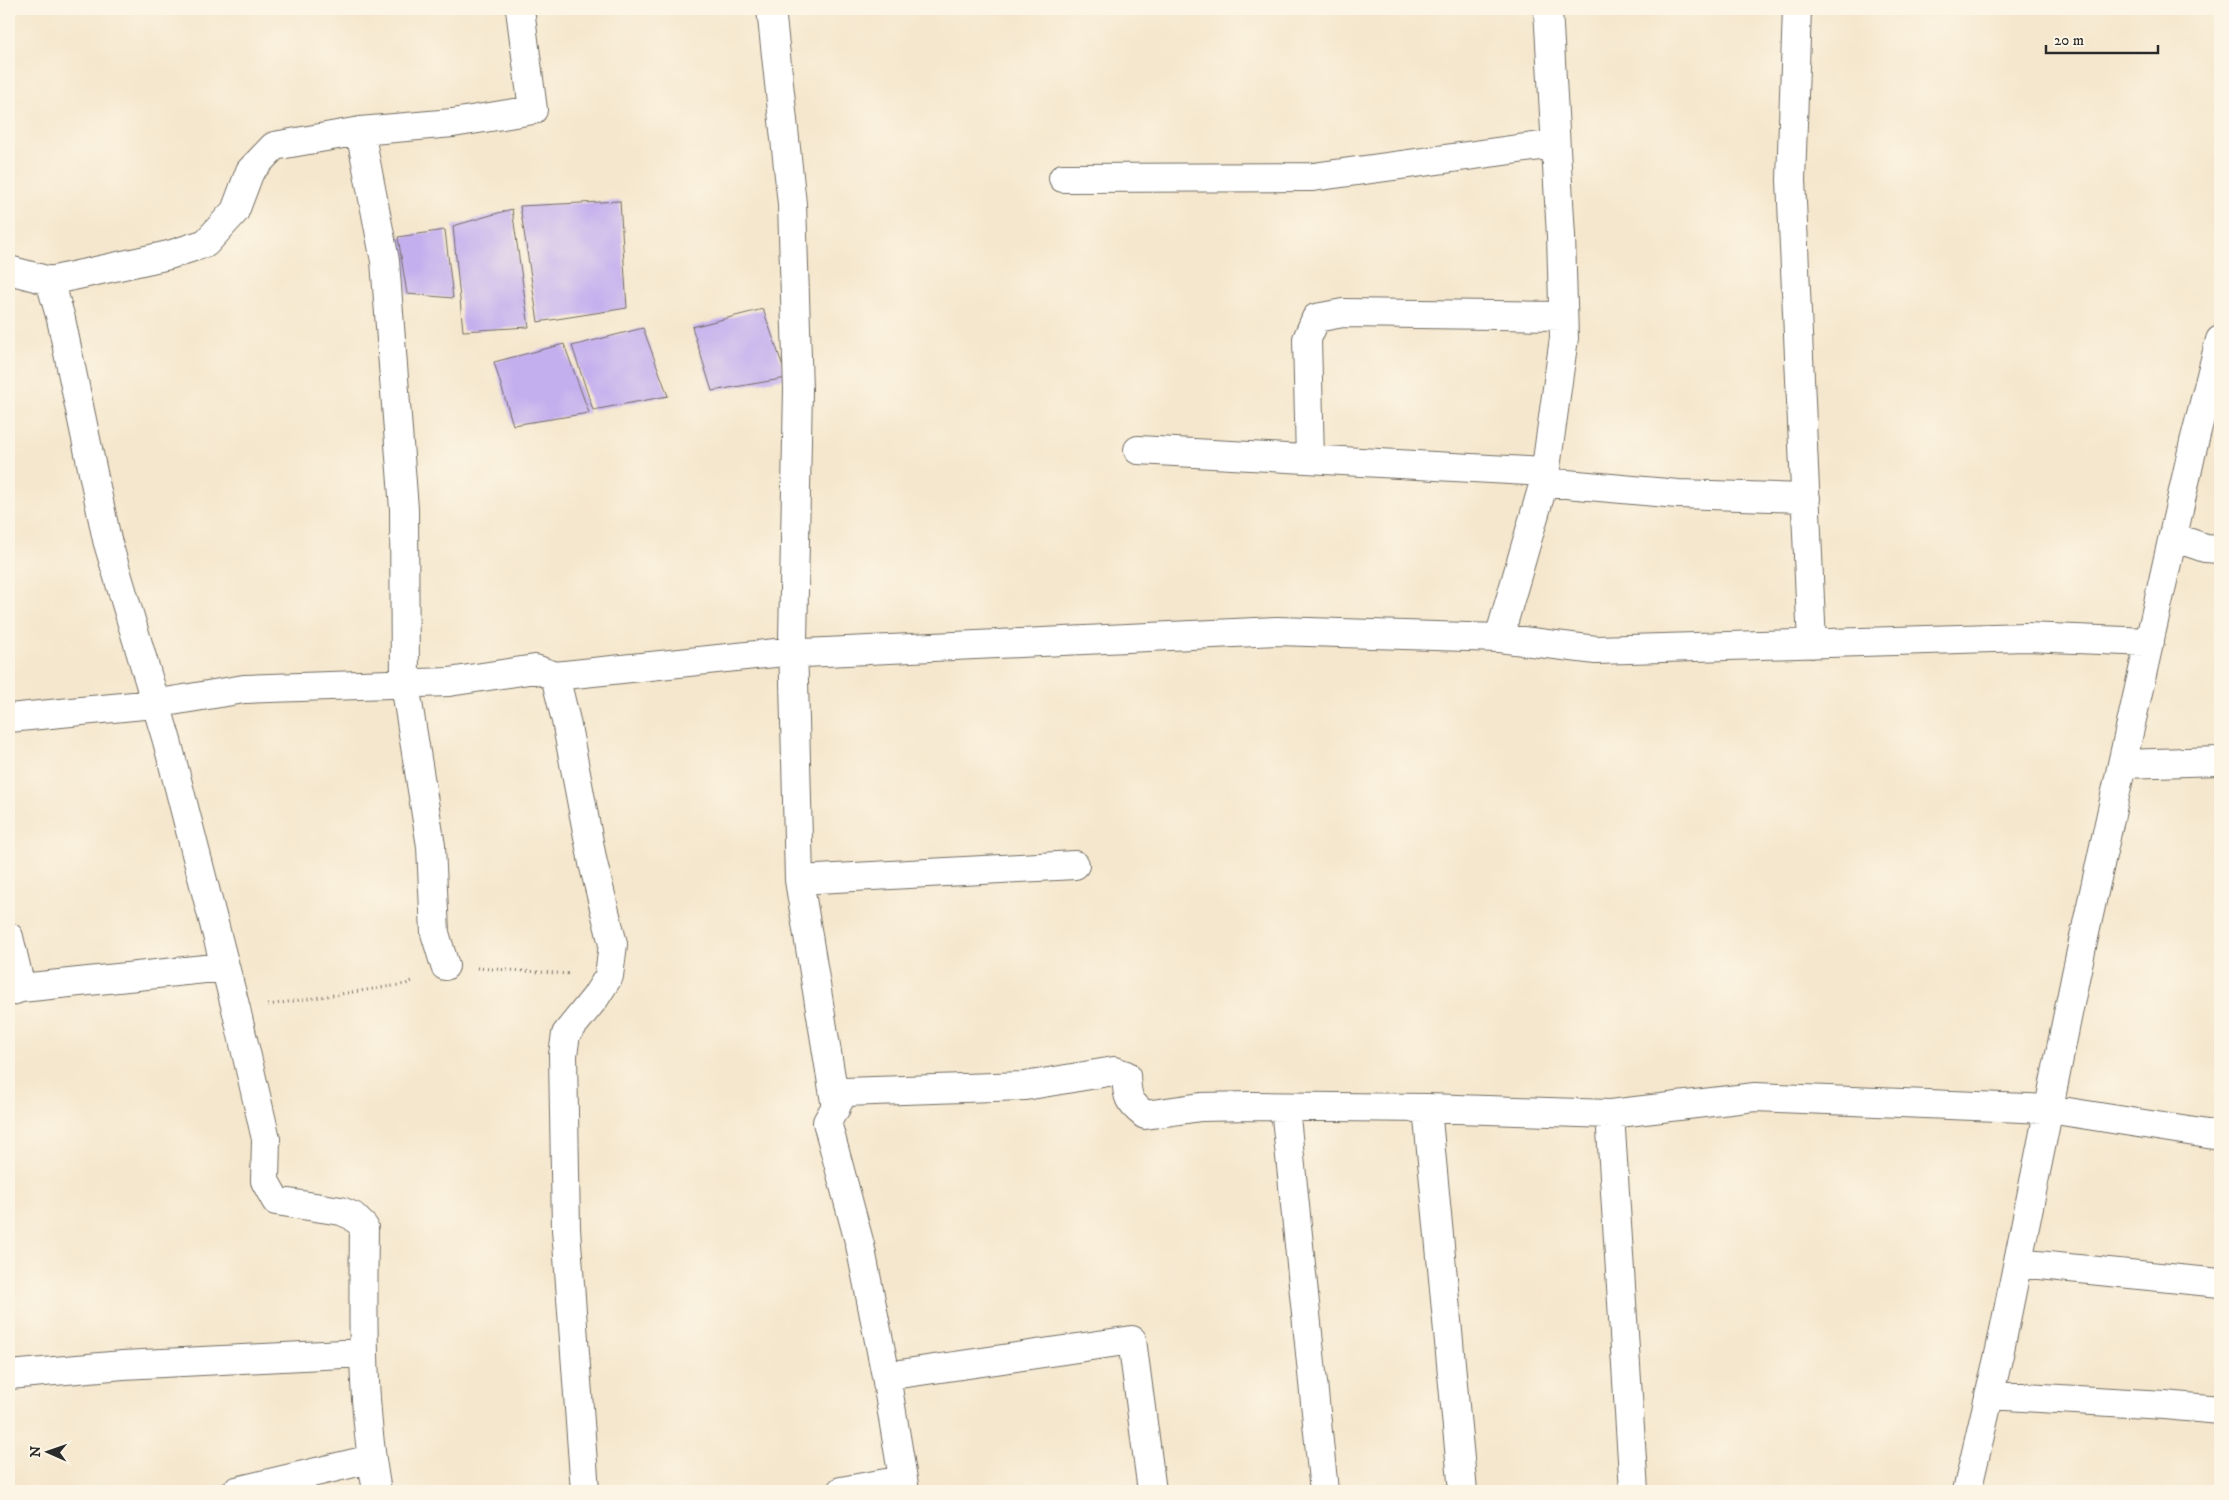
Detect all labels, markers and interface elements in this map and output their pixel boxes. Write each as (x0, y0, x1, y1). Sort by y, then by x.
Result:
scale bar (2046, 22, 2159, 54)
text: 20 m (2054, 31, 2084, 50)
north arrow (22, 1428, 72, 1478)
text: N (27, 1445, 45, 1458)

